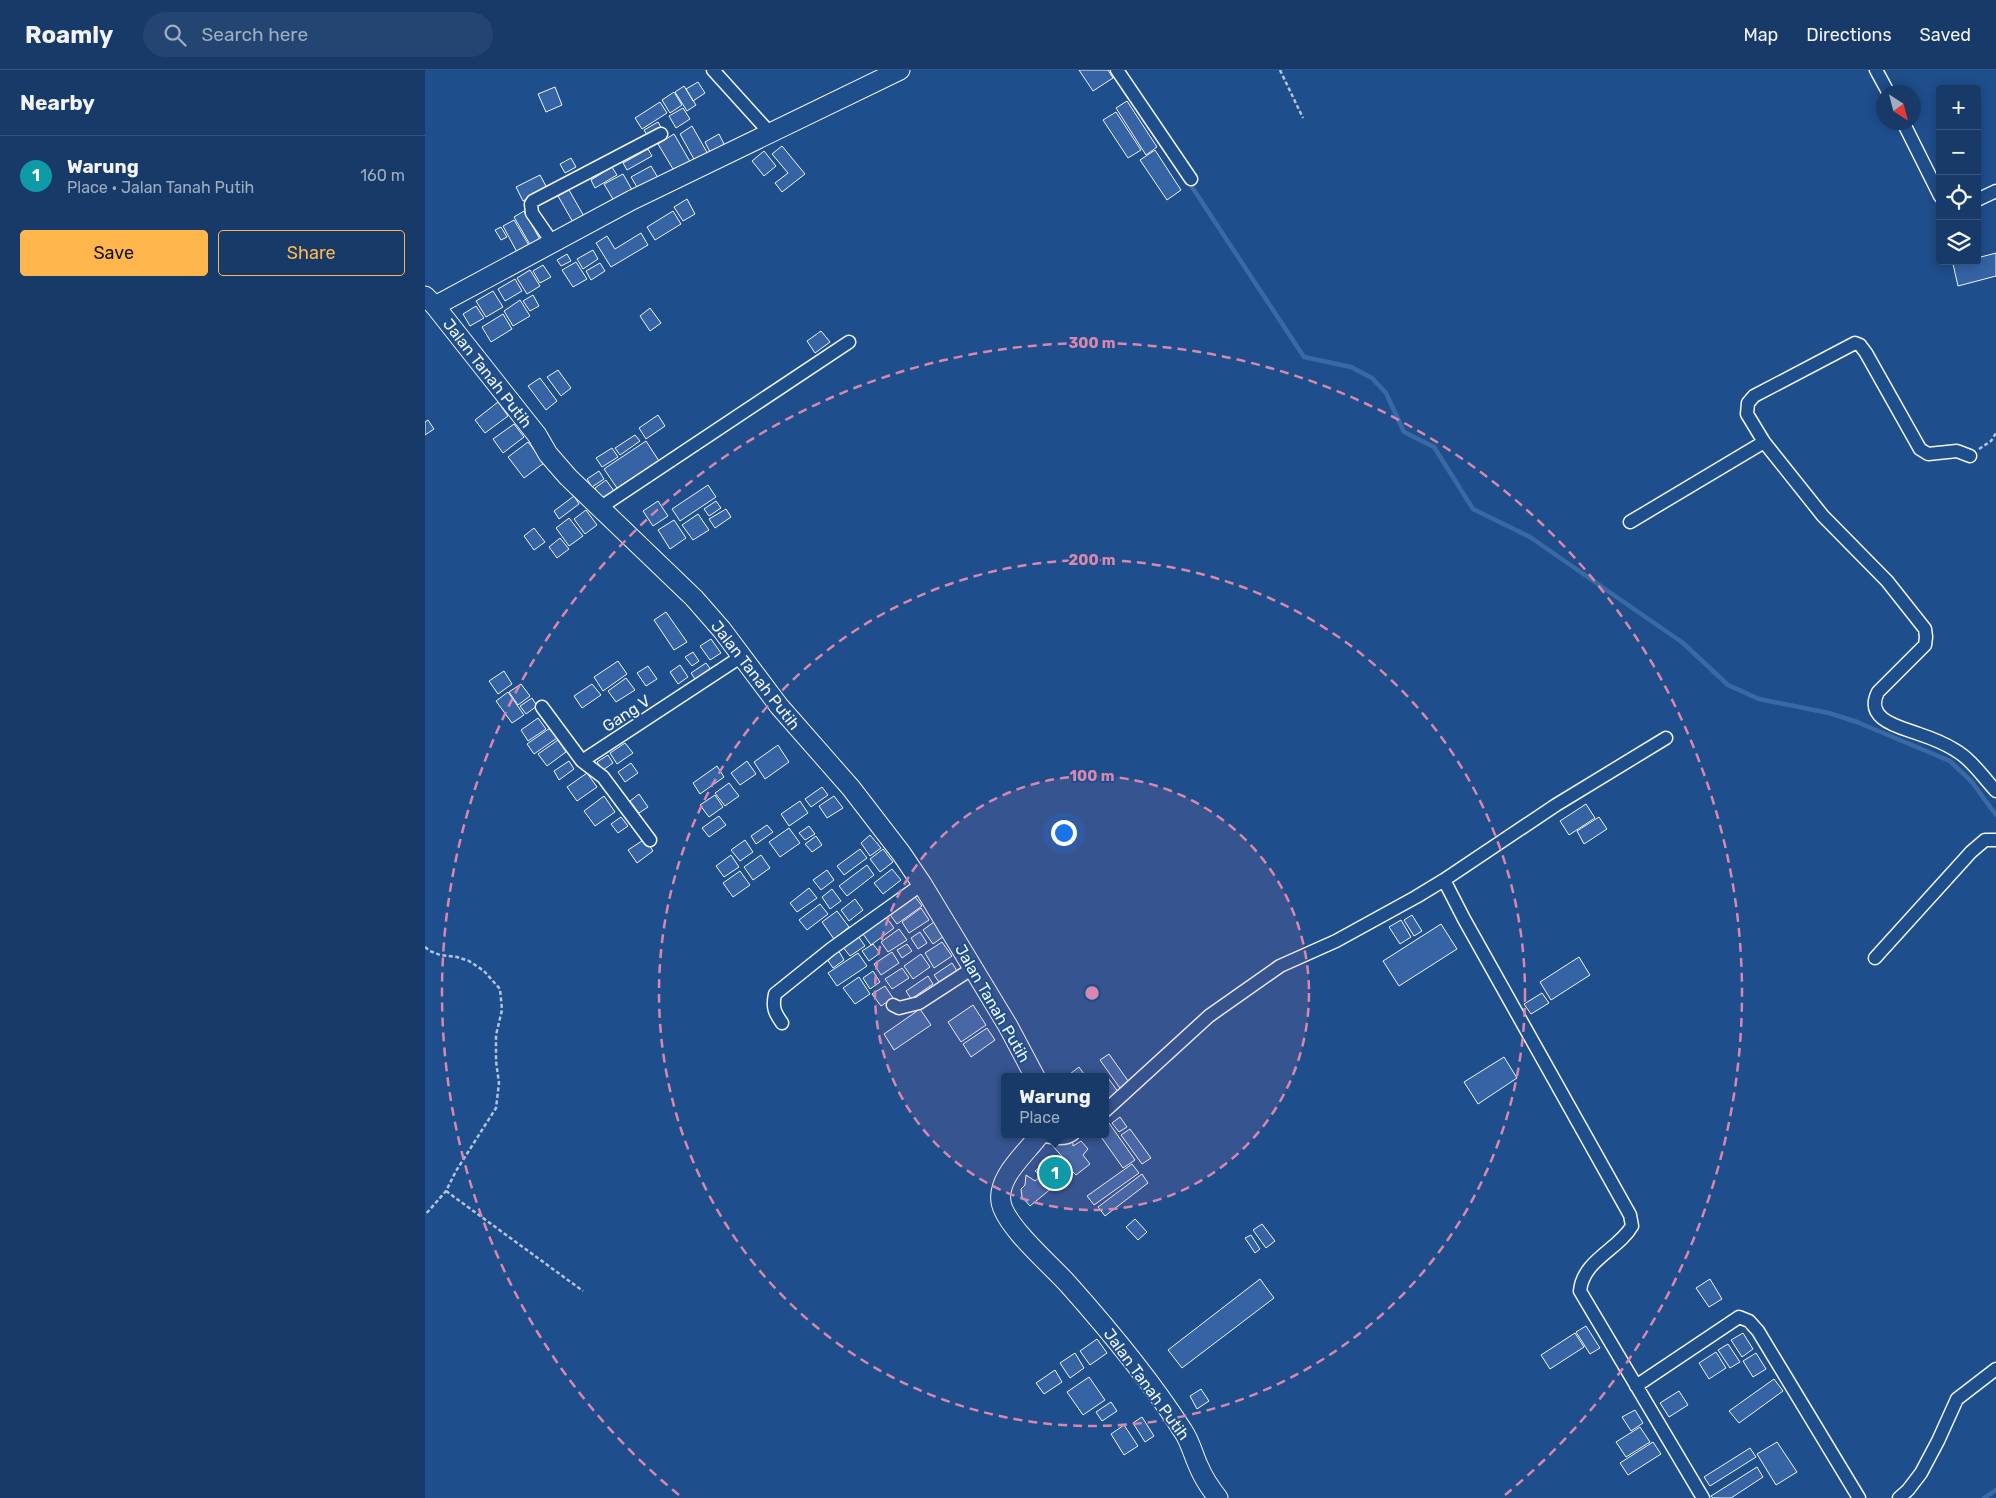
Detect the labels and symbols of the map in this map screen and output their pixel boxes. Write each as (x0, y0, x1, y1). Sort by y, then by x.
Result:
north arrow (1876, 85, 1921, 130)
street label: Jalan Tanah Putih (439, 315, 536, 432)
text: 300 m (1068, 334, 1116, 352)
text: 200 m (1068, 551, 1116, 569)
street label: Jalan Tanah Putih (707, 617, 804, 734)
street label: Gang V (599, 691, 654, 736)
text: 100 m (1070, 767, 1114, 785)
your location (1051, 820, 1077, 846)
street label: Jalan Tanah Putih (951, 941, 1034, 1066)
centre of rings (1083, 984, 1101, 1002)
pin: 1 (1039, 1154, 1071, 1192)
street label: Jalan Tanah Putih (1100, 1325, 1193, 1444)

